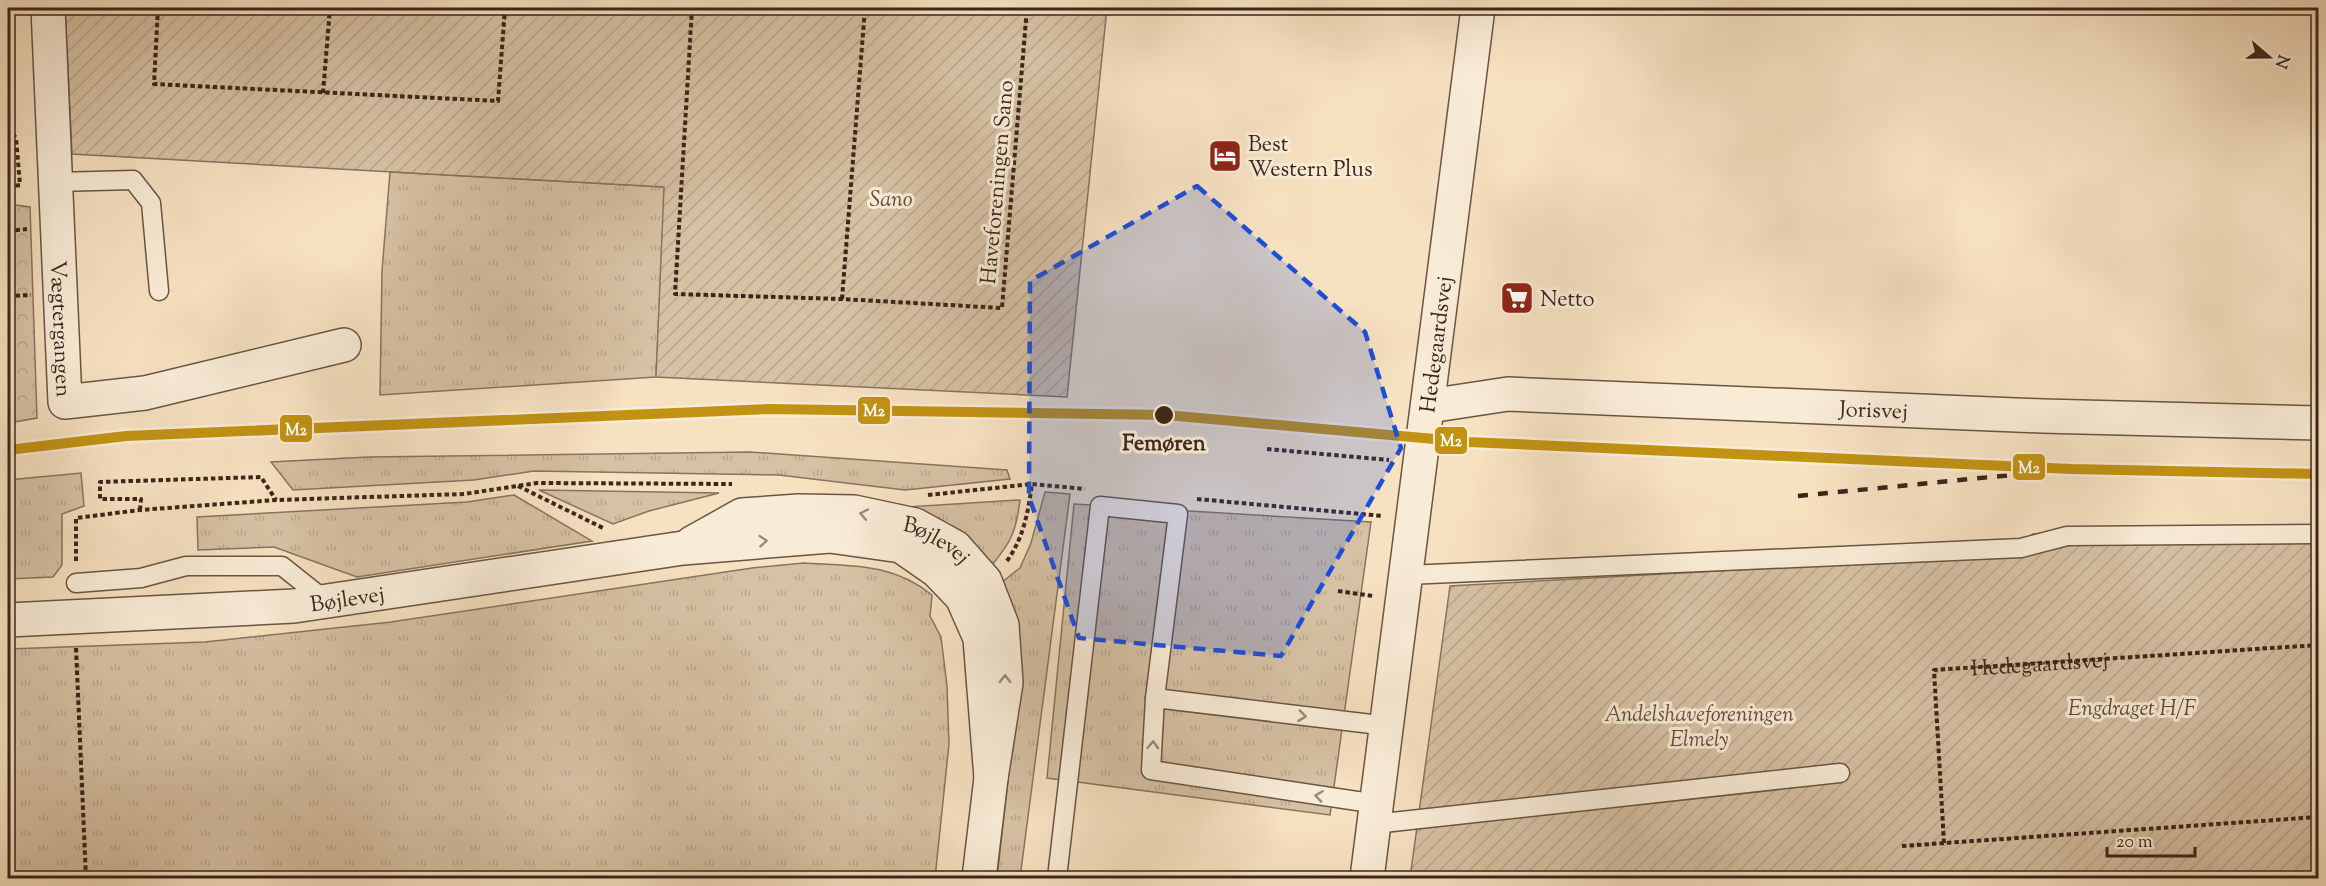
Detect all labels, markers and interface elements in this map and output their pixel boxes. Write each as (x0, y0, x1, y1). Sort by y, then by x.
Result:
north arrow (2239, 27, 2299, 87)
text: N (2268, 51, 2294, 71)
street label: Haveforeningen Sano (974, 79, 1024, 286)
place label: Best Western Plus (1248, 130, 1373, 187)
hotel icon: Best Western Plus (1207, 138, 1243, 174)
park label: Sano (869, 185, 913, 217)
street label: Vægtergangen (40, 260, 78, 398)
street label: Hedegaardsvej (1414, 275, 1463, 415)
supermarket icon: Netto (1499, 280, 1535, 316)
place label: Netto (1540, 285, 1594, 317)
street label: Jorisvej (1838, 395, 1909, 429)
line badge: M2 (857, 396, 891, 425)
text: M2 (863, 401, 886, 424)
marker: Femøren (1153, 404, 1175, 426)
line badge: M2 (279, 414, 313, 443)
text: M2 (285, 420, 308, 443)
line badge: M2 (1434, 426, 1468, 455)
place label: Femøren (1122, 429, 1206, 461)
text: M2 (1440, 431, 1463, 454)
line badge: M2 (2012, 453, 2046, 481)
text: M2 (2018, 458, 2041, 481)
one-way arrow (859, 508, 869, 521)
street label: Bøjlevej (900, 510, 977, 573)
one-way arrow (758, 535, 767, 548)
street label: Bøjlevej (308, 580, 387, 622)
street label: Hedegaardsvej (1970, 646, 2109, 687)
one-way arrow (999, 675, 1011, 684)
park label: Engdraget H/F (2068, 694, 2196, 726)
park label: Andelshaveforeningen Elmely (1604, 700, 1794, 757)
one-way arrow (1297, 709, 1306, 721)
one-way arrow (1146, 740, 1159, 749)
one-way arrow (1314, 790, 1323, 802)
scale bar (2107, 820, 2196, 858)
text: 20 m (2116, 830, 2153, 856)

